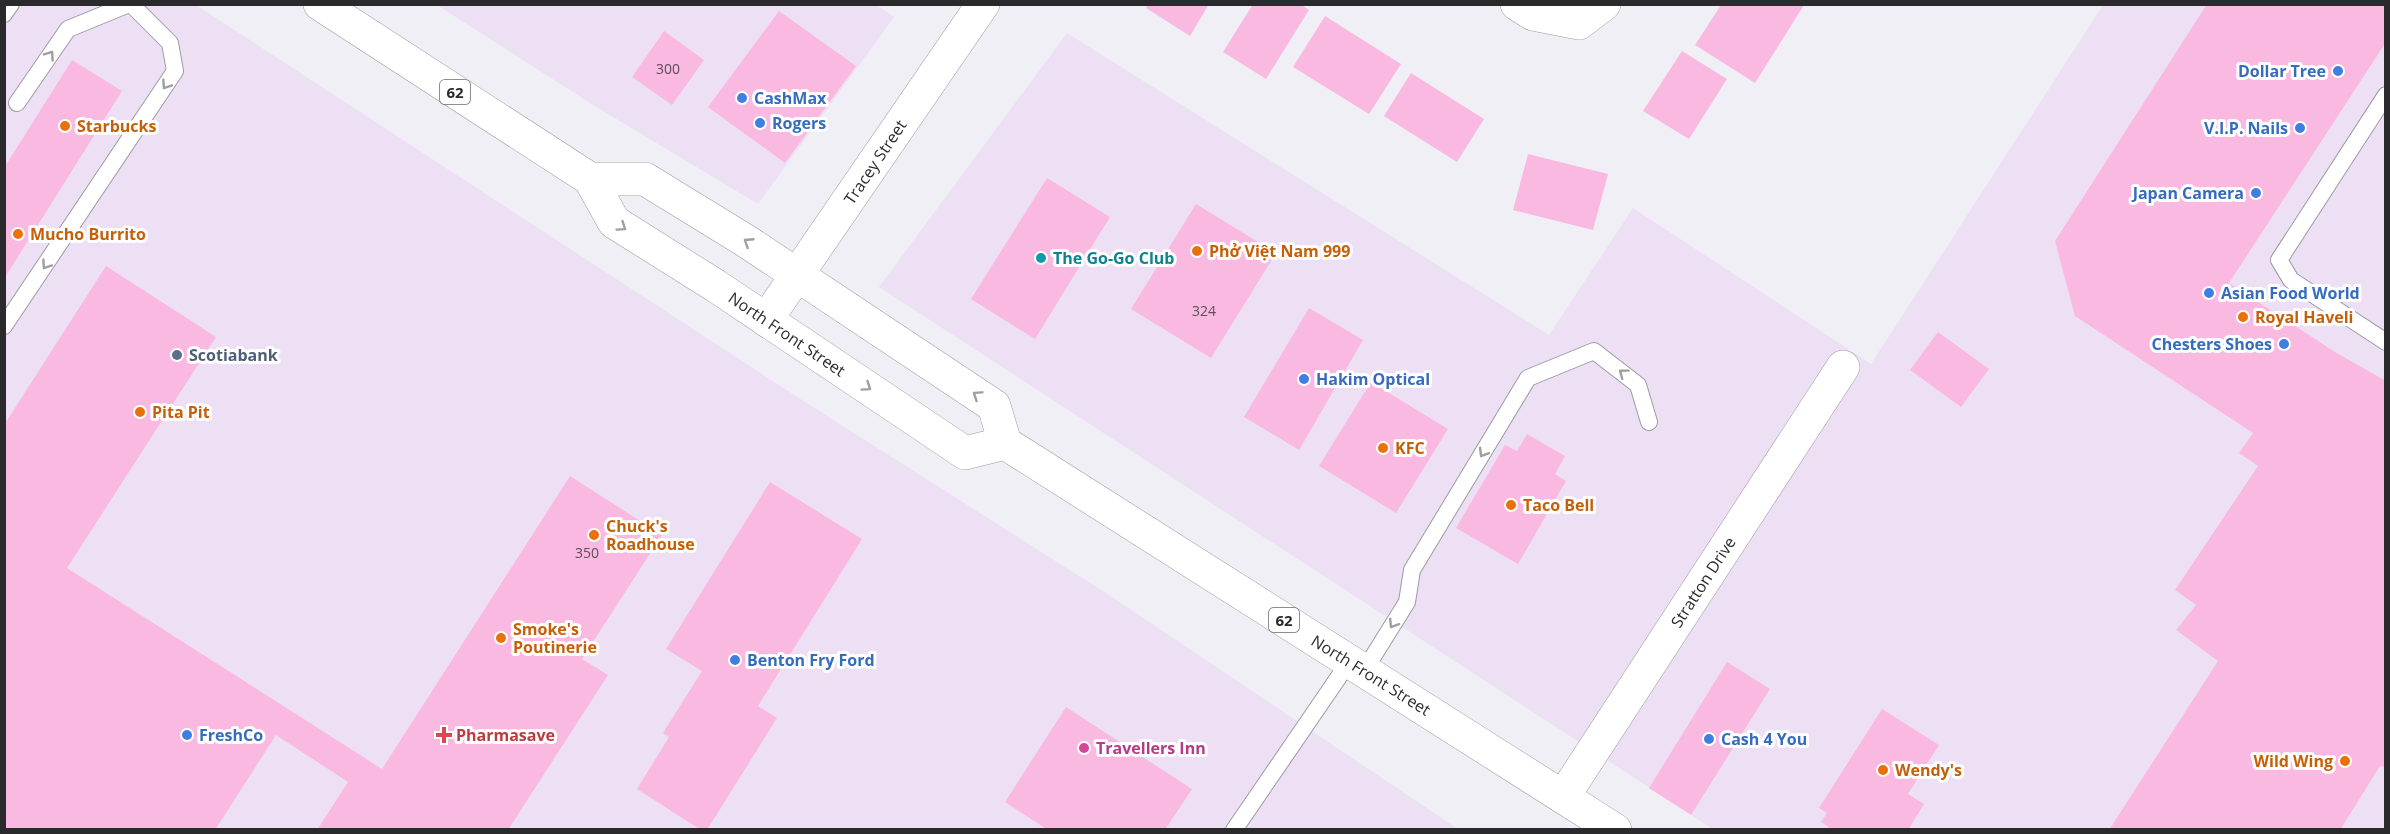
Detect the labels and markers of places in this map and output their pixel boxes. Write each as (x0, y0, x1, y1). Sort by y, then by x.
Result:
place label: Dollar Tree (2238, 60, 2326, 82)
marker: Dollar Tree (2331, 64, 2345, 78)
place label: CashMax (754, 87, 827, 109)
marker: CashMax (735, 91, 749, 105)
place label: Rogers (772, 112, 826, 134)
place label: Starbucks (77, 115, 156, 137)
marker: Rogers (753, 116, 767, 130)
place label: V.I.P. Nails (2204, 117, 2288, 139)
marker: Starbucks (58, 119, 72, 133)
marker: V.I.P. Nails (2293, 121, 2307, 135)
place label: Japan Camera (2131, 182, 2244, 204)
marker: Japan Camera (2249, 186, 2263, 200)
place label: Mucho Burrito (30, 223, 146, 245)
marker: Mucho Burrito (11, 227, 25, 241)
place label: Phở Việt Nam 999 (1209, 240, 1350, 262)
marker: Phở Việt Nam 999 (1190, 244, 1204, 258)
place label: The Go-Go Club (1053, 247, 1174, 269)
marker: The Go-Go Club (1034, 251, 1048, 265)
place label: Asian Food World (2221, 282, 2360, 304)
marker: Asian Food World (2202, 286, 2216, 300)
place label: Royal Haveli (2255, 306, 2354, 328)
marker: Royal Haveli (2236, 310, 2250, 324)
place label: Chesters Shoes (2151, 333, 2272, 355)
marker: Chesters Shoes (2277, 337, 2291, 351)
place label: Scotiabank (189, 344, 278, 366)
marker: Scotiabank (170, 348, 184, 362)
place label: Hakim Optical (1316, 368, 1430, 390)
marker: Hakim Optical (1297, 372, 1311, 386)
place label: Pita Pit (152, 401, 210, 423)
marker: Pita Pit (133, 405, 147, 419)
place label: KFC (1395, 437, 1425, 459)
marker: KFC (1376, 441, 1390, 455)
place label: Taco Bell (1523, 494, 1594, 516)
marker: Taco Bell (1504, 498, 1518, 512)
place label: Chuck's Roadhouse (606, 515, 695, 555)
marker: Chuck's Roadhouse (587, 528, 601, 542)
place label: Smoke's Poutinerie (513, 618, 597, 658)
marker: Smoke's Poutinerie (494, 631, 508, 645)
place label: Benton Fry Ford (747, 649, 875, 671)
marker: Benton Fry Ford (728, 653, 742, 667)
place label: FreshCo (199, 724, 263, 746)
place label: Pharmasave (456, 724, 555, 746)
marker: FreshCo (180, 728, 194, 742)
marker: Pharmasave (437, 728, 451, 742)
place label: Cash 4 You (1721, 728, 1807, 750)
marker: Cash 4 You (1702, 732, 1716, 746)
place label: Travellers Inn (1096, 737, 1206, 759)
marker: Travellers Inn (1077, 741, 1091, 755)
place label: Wild Wing (2254, 750, 2333, 772)
marker: Wild Wing (2338, 754, 2352, 768)
place label: Wendy's (1895, 759, 1962, 781)
marker: Wendy's (1876, 763, 1890, 777)

